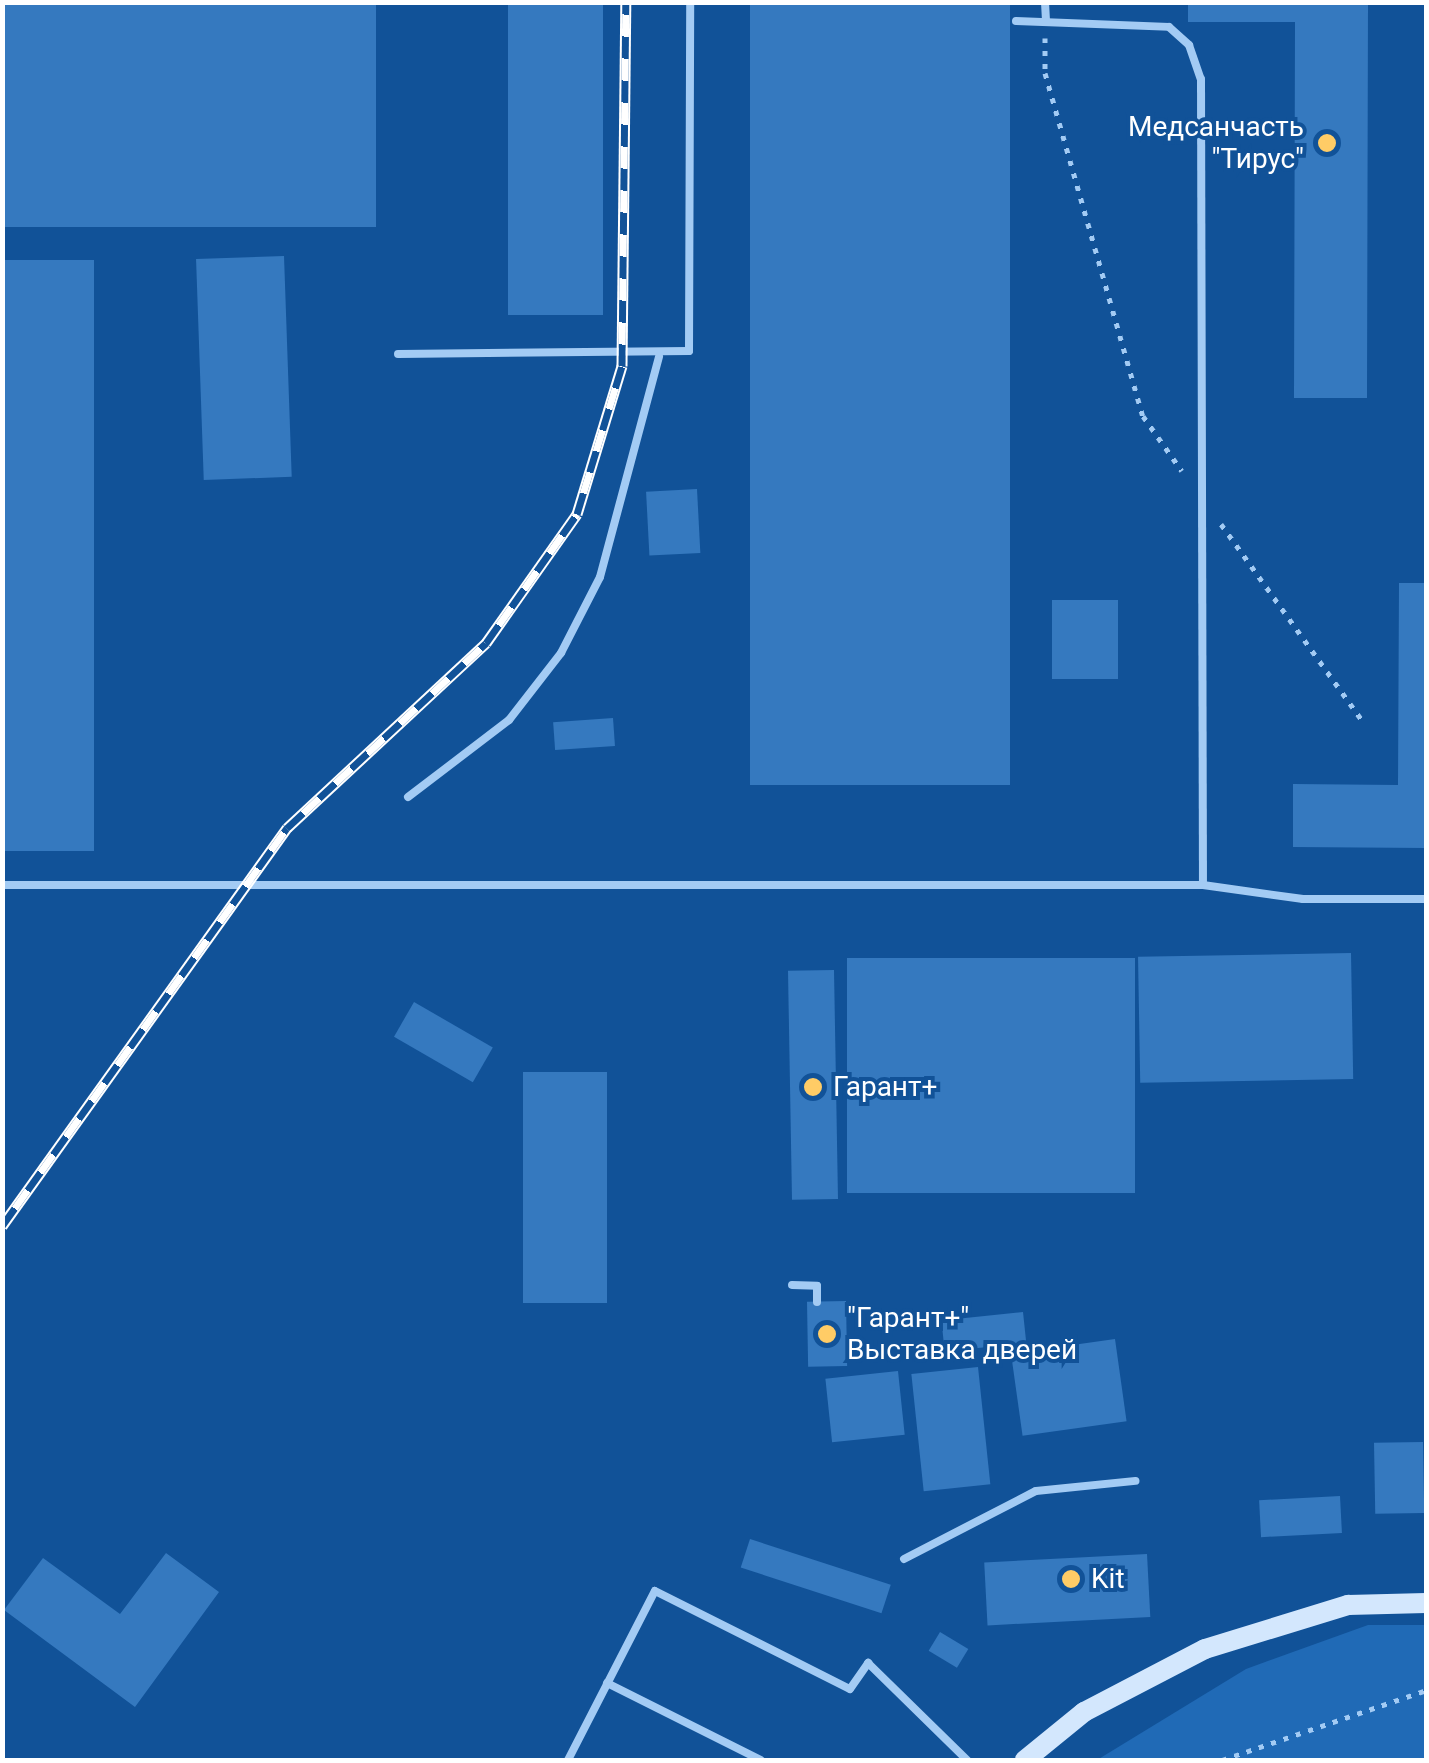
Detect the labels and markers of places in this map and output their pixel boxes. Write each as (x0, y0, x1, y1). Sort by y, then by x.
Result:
place label: Медсанчасть "Тирус" (1128, 110, 1304, 176)
marker: Медсанчасть "Тирус" (1314, 130, 1340, 156)
place label: Гарант+ (833, 1070, 937, 1104)
marker: Гарант+ (802, 1076, 824, 1098)
place label: "Гарант+" Выставка дверей (847, 1301, 1077, 1367)
marker: "Гарант+" Выставка дверей (816, 1323, 838, 1345)
place label: Kit (1091, 1562, 1125, 1596)
marker: Kit (1060, 1568, 1082, 1590)

